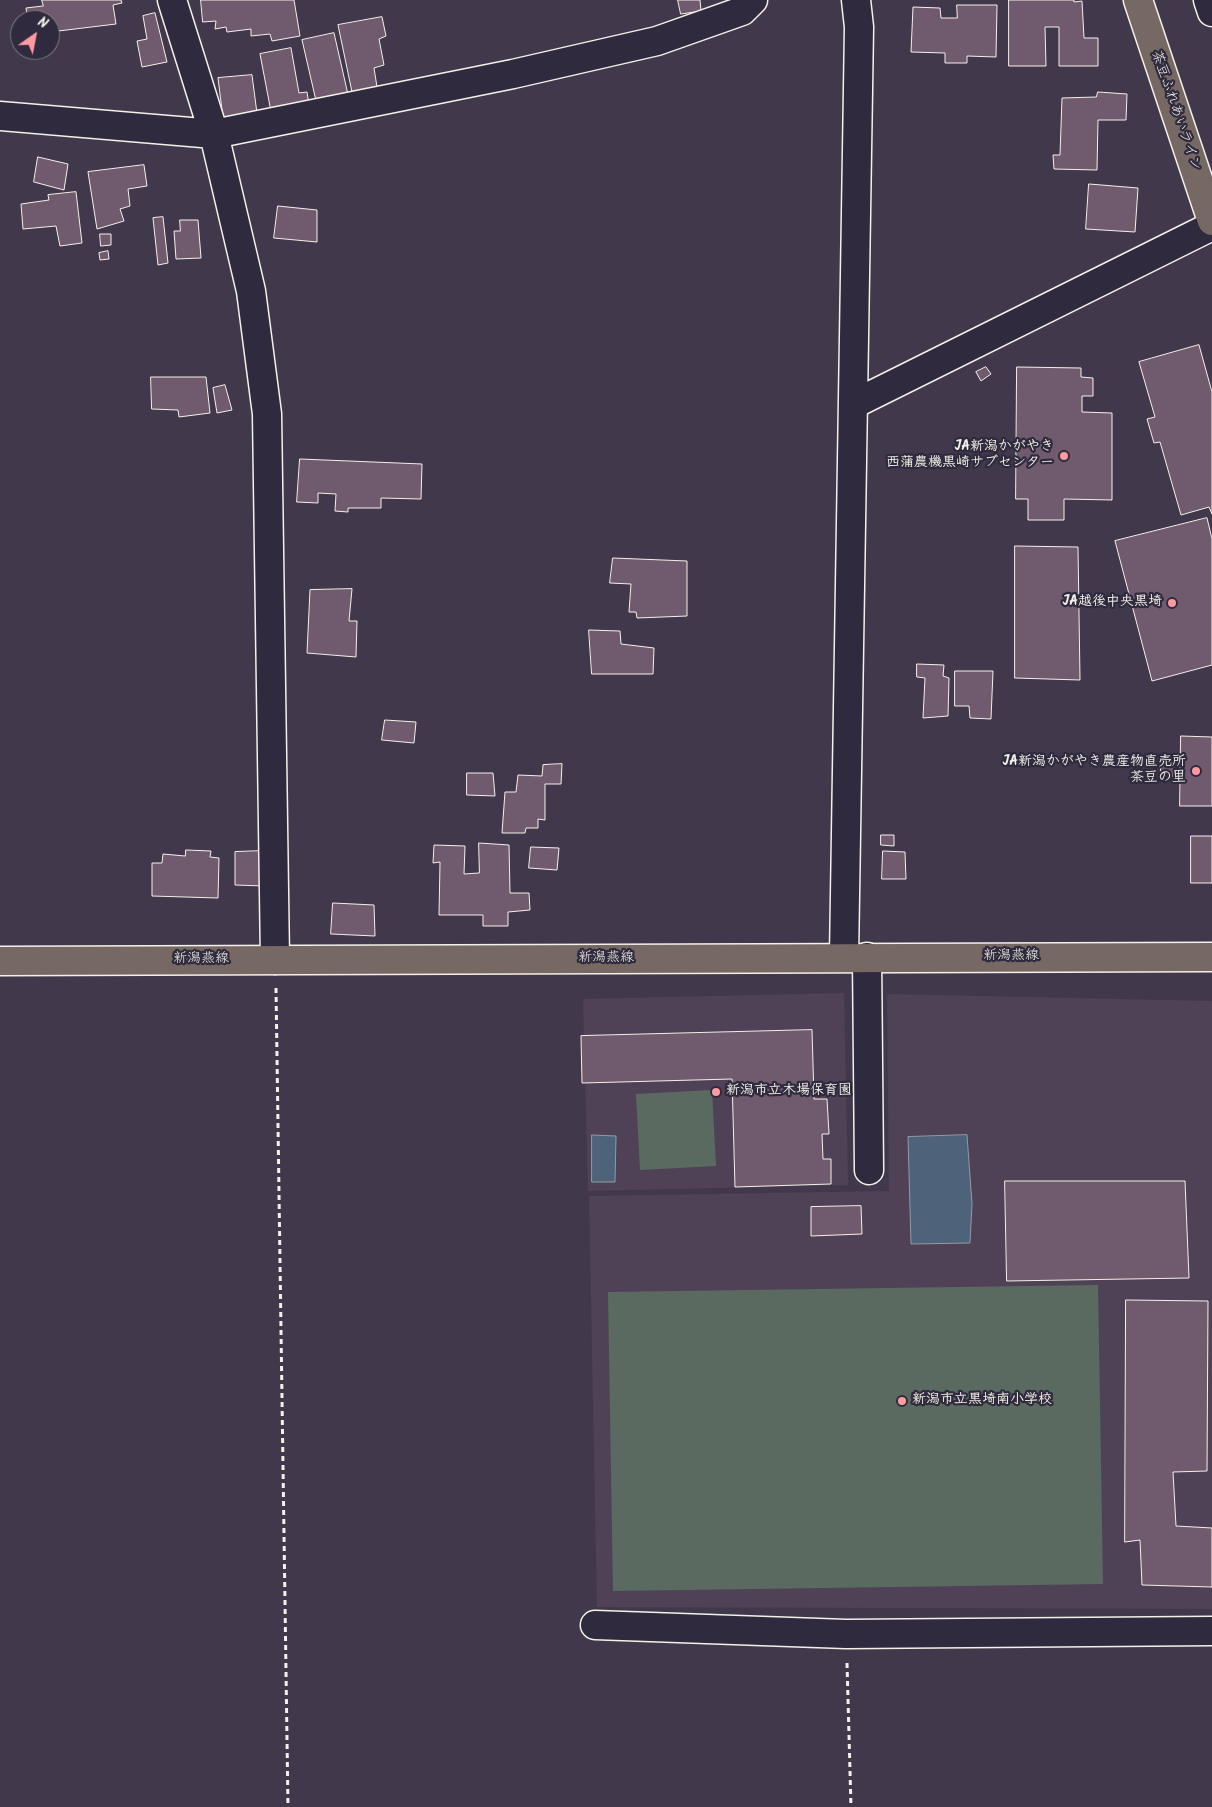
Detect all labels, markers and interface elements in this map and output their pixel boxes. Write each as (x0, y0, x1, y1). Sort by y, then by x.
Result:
north arrow (10, 10, 60, 60)
text: N (33, 12, 52, 35)
street label: 茶豆ふれあいライン (1147, 49, 1203, 173)
place label: JA新潟かがやき 西蒲農機黒崎サブセンター (886, 440, 1054, 472)
marker: JA新潟かがやき 西蒲農機黒崎サブセンター (1058, 450, 1070, 462)
place label: JA越後中央黒埼 (1062, 595, 1162, 611)
marker: JA越後中央黒埼 (1166, 597, 1178, 609)
place label: JA新潟かがやき農産物直売所 茶豆の里 (1002, 755, 1186, 788)
marker: JA新潟かがやき農産物直売所 茶豆の里 (1190, 765, 1202, 777)
street label: 新潟燕線 (983, 949, 1039, 965)
street label: 新潟燕線 (578, 951, 634, 967)
street label: 新潟燕線 (173, 952, 229, 968)
place label: 新潟市立木場保育園 (726, 1084, 852, 1100)
marker: 新潟市立木場保育園 (710, 1086, 722, 1098)
place label: 新潟市立黒埼南小学校 (912, 1393, 1052, 1409)
marker: 新潟市立黒埼南小学校 (896, 1395, 908, 1407)

